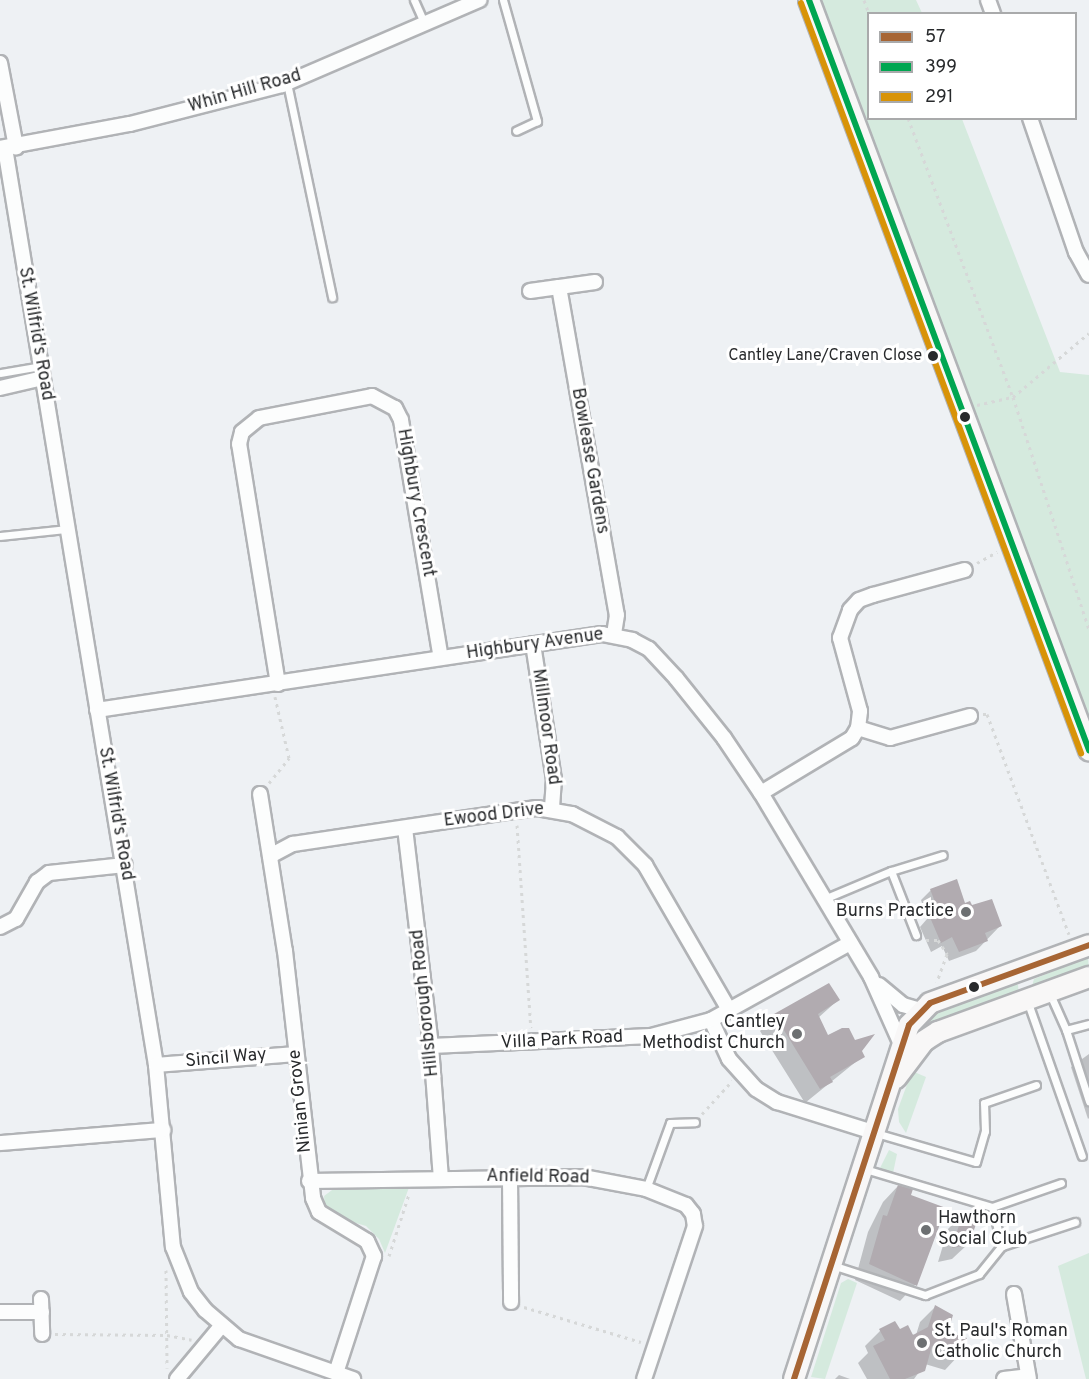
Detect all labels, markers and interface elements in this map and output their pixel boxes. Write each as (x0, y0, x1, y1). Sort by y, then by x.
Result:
legend (867, 12, 1077, 120)
text: 57 (925, 26, 945, 49)
text: 399 (925, 56, 957, 79)
street label: Whin Hill Road (186, 66, 304, 118)
text: 291 (925, 86, 953, 109)
street label: St. Wilfrid's Road (13, 265, 57, 403)
place label: Cantley Lane/Craven Close (728, 346, 922, 366)
marker: Cantley Lane/Craven Close (927, 350, 939, 362)
street label: Bowlease Gardens (566, 386, 612, 536)
unlabelled marker (959, 411, 971, 423)
street label: Highbury Crescent (391, 427, 439, 579)
street label: Highbury Avenue (465, 625, 605, 665)
street label: Millmoor Road (526, 667, 564, 787)
street label: St. Wilfrid's Road (93, 745, 137, 883)
street label: Ewood Drive (443, 799, 545, 833)
place label: Burns Practice (836, 901, 954, 923)
marker: Burns Practice (959, 905, 973, 919)
street label: Hillsborough Road (408, 928, 444, 1078)
unlabelled marker (968, 981, 980, 993)
place label: Cantley Methodist Church (642, 1013, 785, 1056)
street label: Villa Park Road (500, 1027, 624, 1055)
marker: Cantley Methodist Church (790, 1027, 804, 1041)
street label: Sincil Way (184, 1045, 268, 1073)
street label: Ninian Grove (285, 1048, 317, 1154)
street label: Anfield Road (486, 1166, 590, 1190)
place label: Hawthorn Social Club (938, 1209, 1027, 1252)
marker: Hawthorn Social Club (919, 1223, 933, 1237)
place label: St. Paul's Roman Catholic Church (934, 1322, 1068, 1364)
marker: St. Paul's Roman Catholic Church (915, 1336, 929, 1350)

